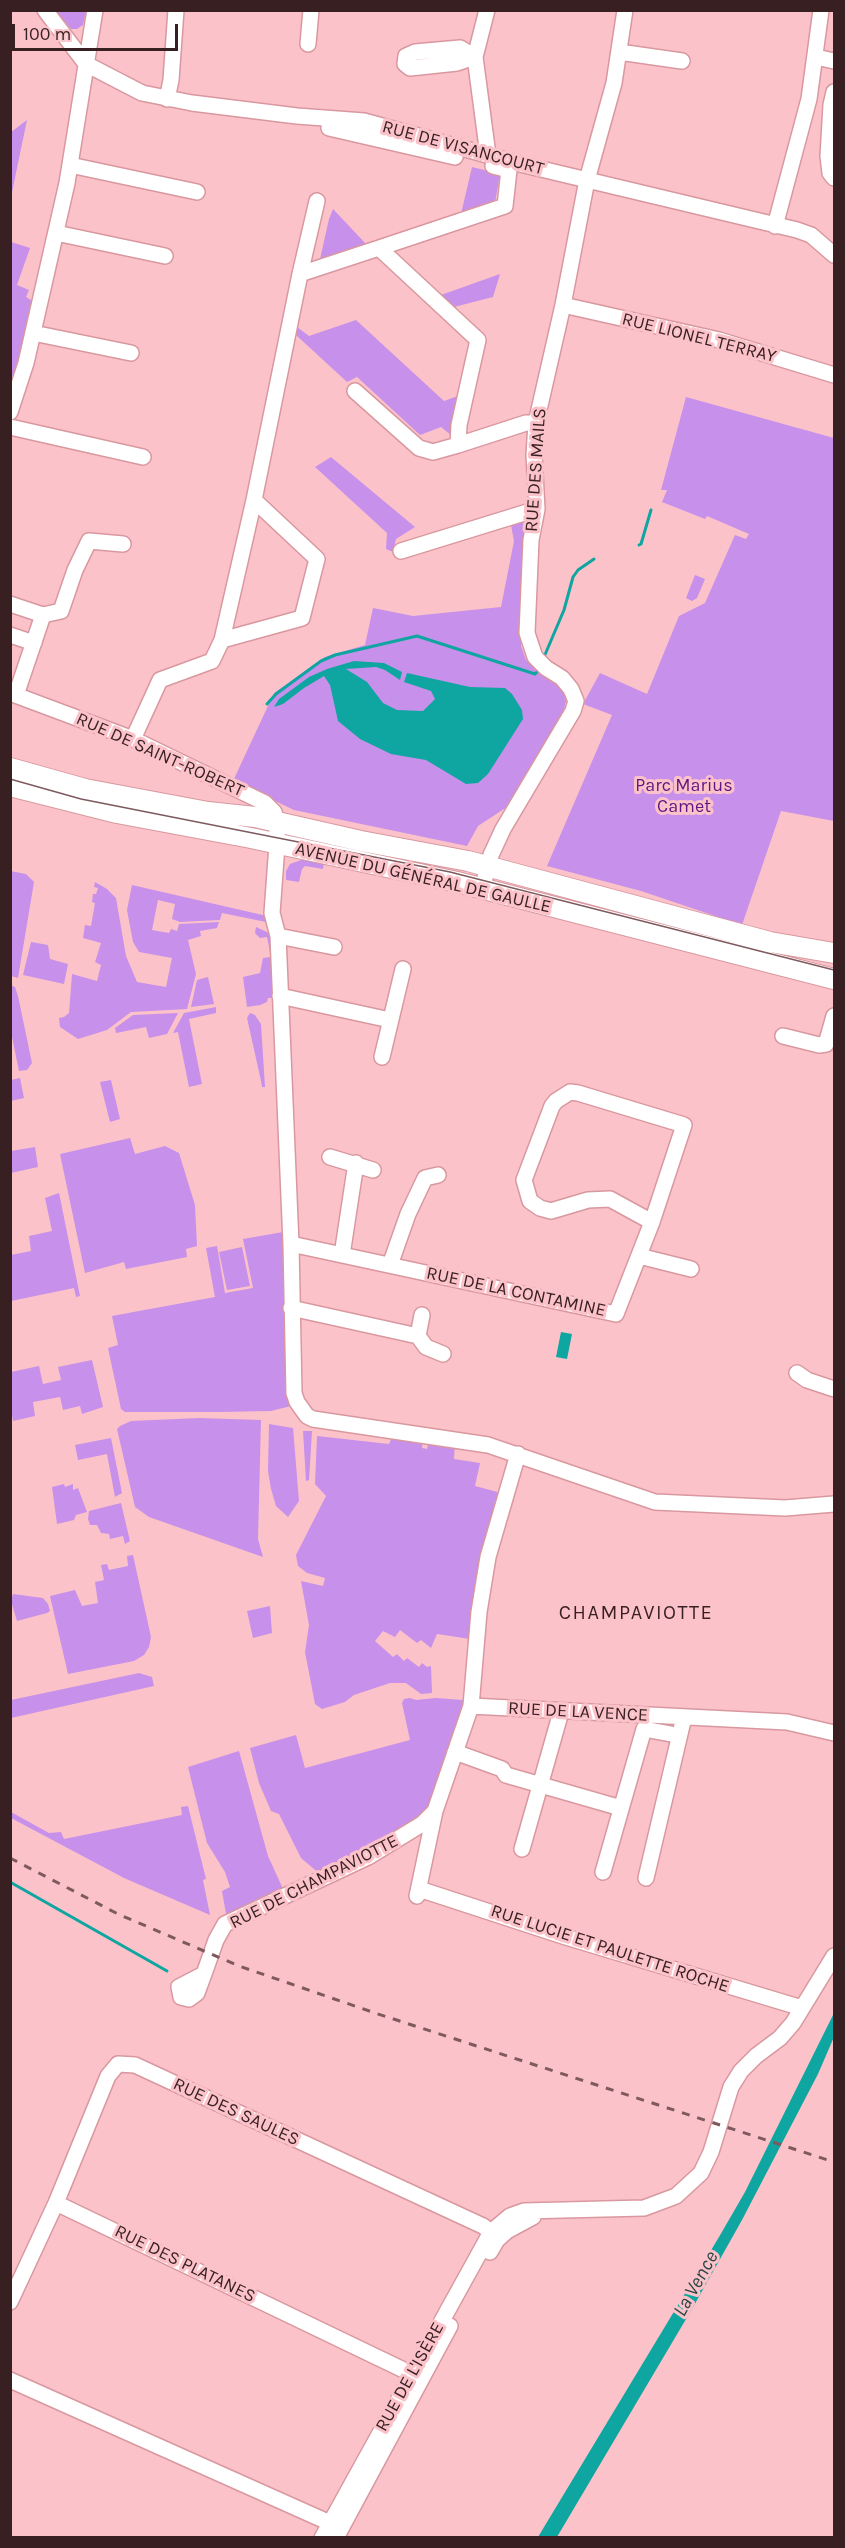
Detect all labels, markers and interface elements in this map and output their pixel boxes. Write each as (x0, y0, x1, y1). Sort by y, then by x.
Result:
scale bar (15, 12, 182, 50)
text: 100 m (23, 23, 71, 45)
street label: RUE DE VISANCOURT (380, 116, 546, 180)
street label: RUE LIONEL TERRAY (620, 308, 778, 368)
street label: RUE DES MAILS (521, 407, 551, 533)
street label: RUE DE SAINT-ROBERT (73, 708, 247, 802)
park label: Parc Marius Camet (635, 775, 733, 818)
street label: AVENUE DU GÉNÉRAL DE GAULLE (293, 838, 553, 918)
street label: RUE DE LA CONTAMINE (424, 1262, 608, 1322)
district label: CHAMPAVIOTTE (559, 1601, 713, 1625)
street label: RUE DE LA VENCE (507, 1698, 649, 1726)
street label: RUE DE CHAMPAVIOTTE (226, 1830, 402, 1934)
street label: RUE LUCIE ET PAULETTE ROCHE (488, 1900, 732, 1998)
street label: RUE DES SAULES (169, 2073, 303, 2151)
street label: RUE DES PLATANES (111, 2220, 259, 2308)
water label: La Vence (668, 2247, 724, 2321)
street label: RUE DE L'ISÈRE (371, 2319, 449, 2435)

